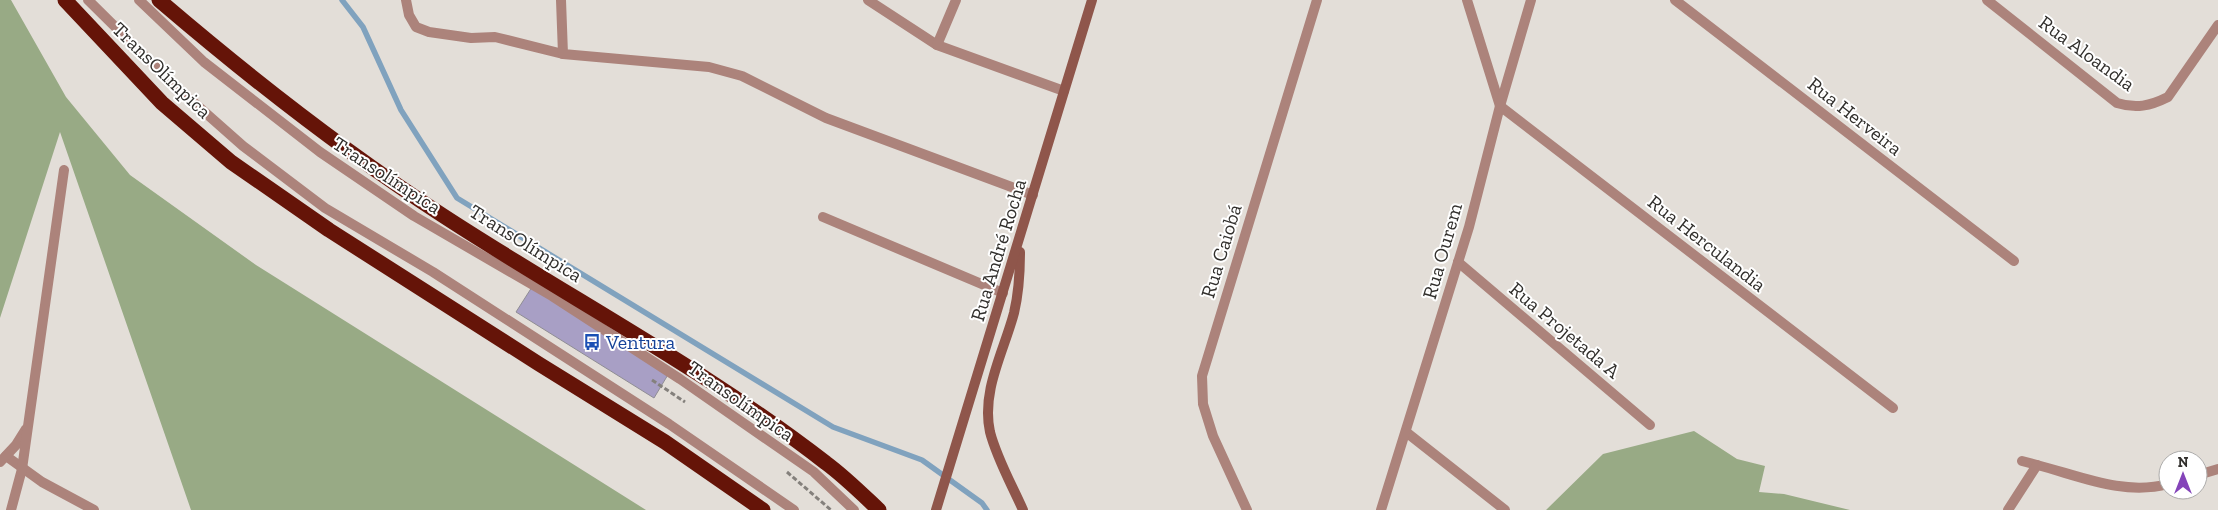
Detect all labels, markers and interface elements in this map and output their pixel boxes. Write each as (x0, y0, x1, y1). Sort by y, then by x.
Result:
street label: Rua Aloandia (2034, 10, 2140, 96)
street label: TransOlímpica (107, 17, 217, 123)
street label: Rua Herveira (1803, 72, 1907, 160)
street label: Transolímpica (328, 131, 446, 219)
street label: Rua André Rocha (965, 176, 1031, 324)
street label: Rua Herculandia (1643, 189, 1771, 297)
street label: TransOlímpica (465, 199, 587, 287)
street label: Rua Ourem (1417, 200, 1467, 302)
street label: Rua Caiobá (1195, 201, 1247, 301)
street label: Rua Projetada A (1505, 277, 1626, 384)
place label: Ventura (605, 330, 676, 354)
bus stop icon: Ventura (582, 332, 602, 352)
street label: Transolímpica (683, 356, 799, 447)
north arrow (2158, 450, 2208, 500)
text: N (2178, 454, 2189, 471)

